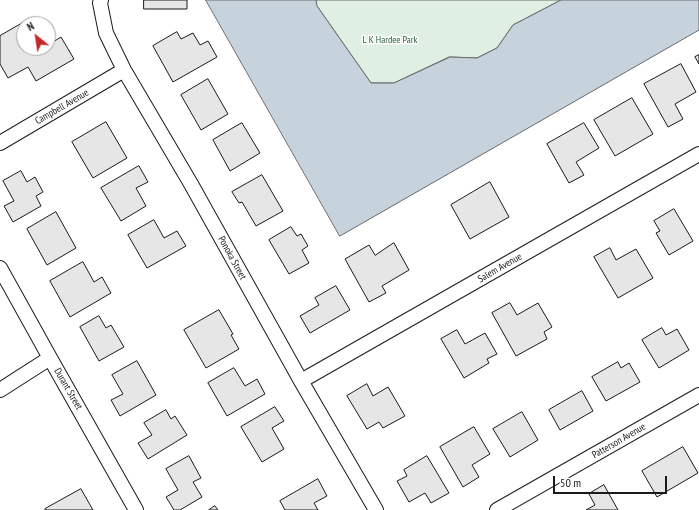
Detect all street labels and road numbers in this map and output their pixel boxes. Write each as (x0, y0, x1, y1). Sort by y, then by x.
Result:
street label: Campbell Avenue (33, 87, 91, 127)
street label: Ponoka Street (215, 234, 249, 282)
street label: Salem Avenue (476, 251, 524, 285)
street label: Durant Street (51, 366, 85, 412)
street label: Patterson Avenue (590, 421, 648, 461)

